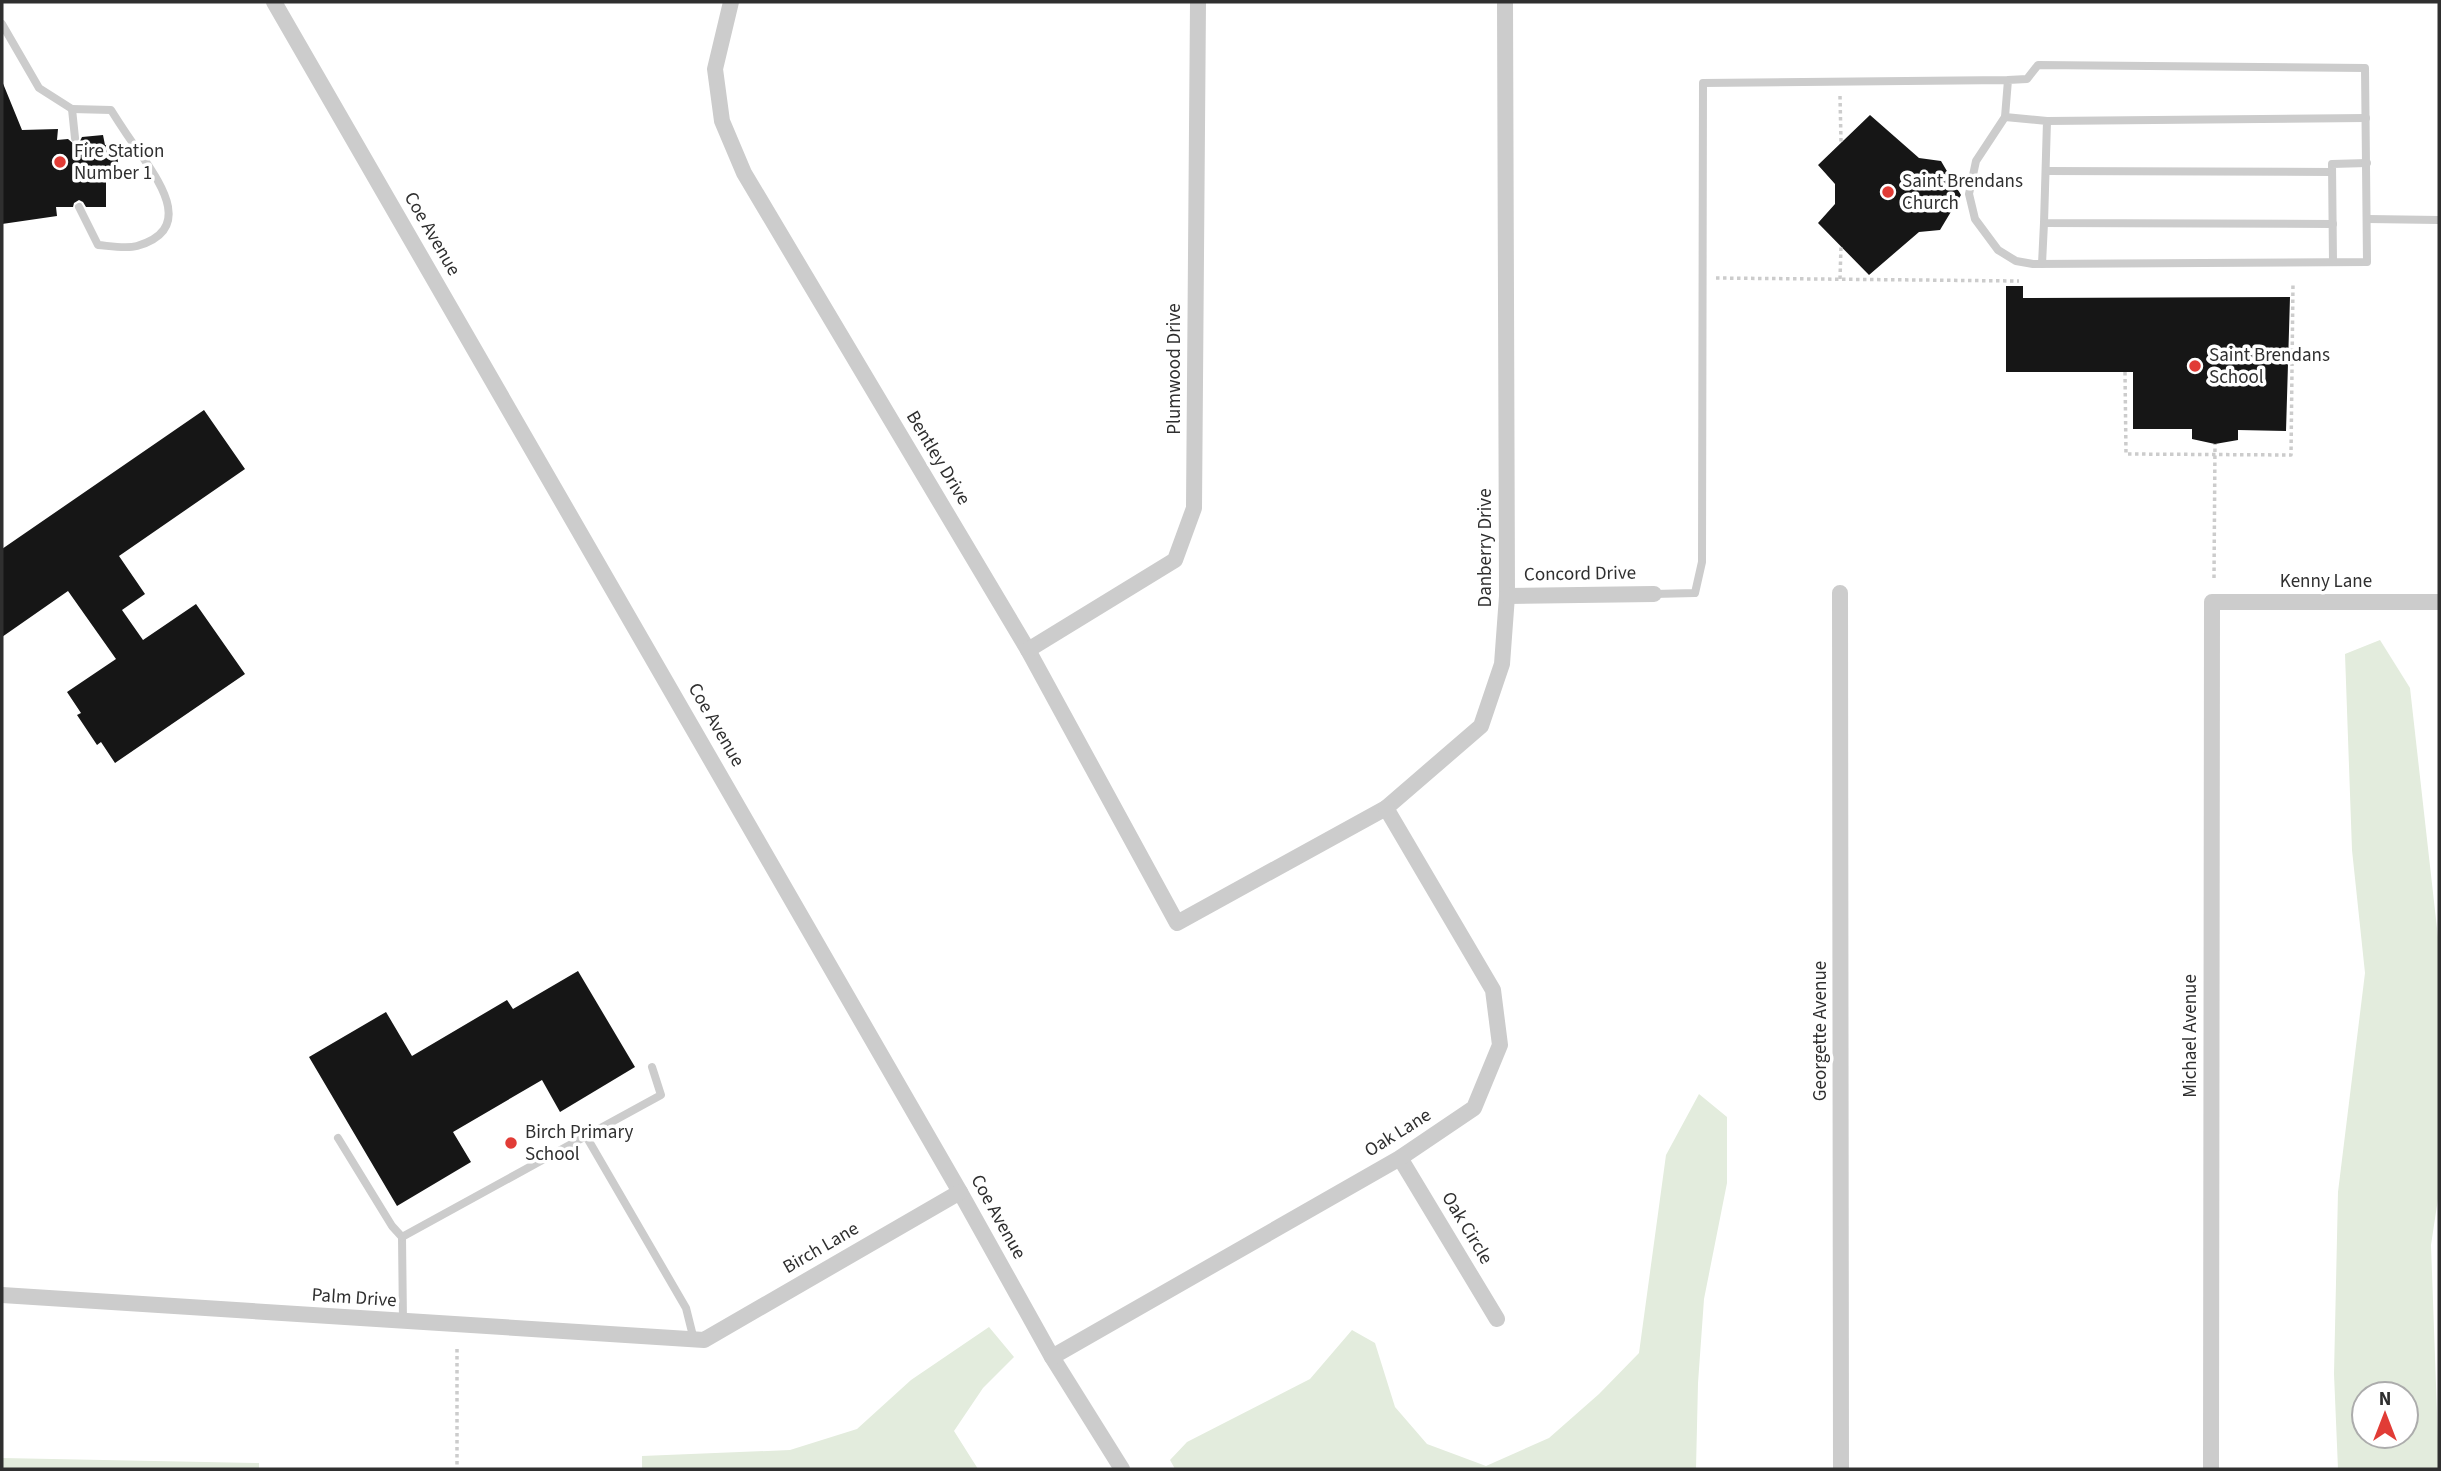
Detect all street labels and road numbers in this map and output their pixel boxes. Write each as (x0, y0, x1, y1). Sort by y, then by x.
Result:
street label: Coe Avenue (397, 187, 467, 281)
street label: Plumwood Drive (1161, 303, 1188, 435)
street label: Bentley Drive (899, 406, 977, 510)
street label: Danberry Drive (1472, 488, 1499, 608)
street label: Concord Drive (1524, 560, 1636, 588)
street label: Kenny Lane (2280, 568, 2372, 595)
street label: Coe Avenue (681, 678, 751, 772)
street label: Georgette Avenue (1807, 961, 1834, 1101)
street label: Michael Avenue (2177, 974, 2204, 1098)
street label: Oak Lane (1359, 1102, 1437, 1164)
street label: Coe Avenue (964, 1170, 1032, 1264)
street label: Oak Circle (1435, 1187, 1499, 1269)
street label: Birch Lane (778, 1215, 864, 1281)
street label: Palm Drive (311, 1282, 397, 1314)

